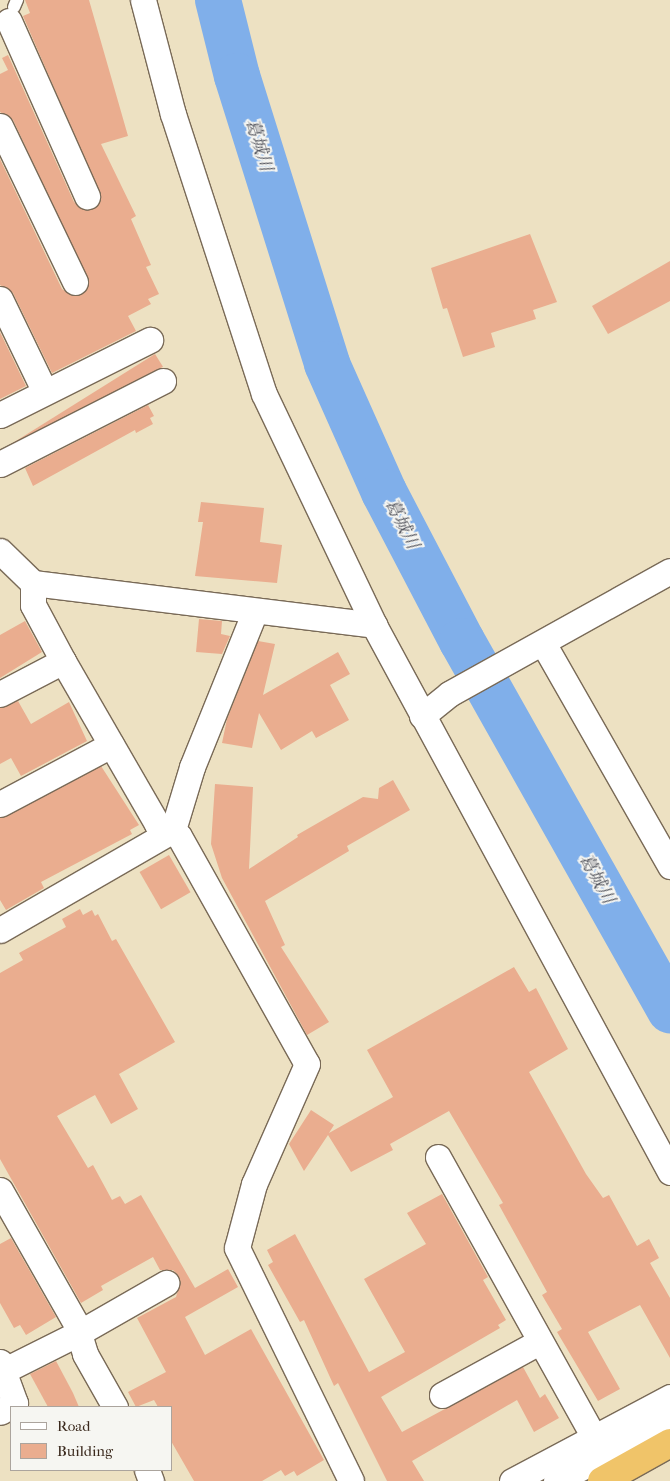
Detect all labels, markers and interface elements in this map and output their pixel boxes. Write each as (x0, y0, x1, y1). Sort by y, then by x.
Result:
water label: 葛城川 (240, 116, 276, 174)
water label: 葛城川 (379, 495, 423, 553)
water label: 葛城川 (573, 850, 619, 908)
legend (10, 1406, 172, 1471)
text: Road (57, 1417, 90, 1435)
text: Building (57, 1442, 113, 1460)

